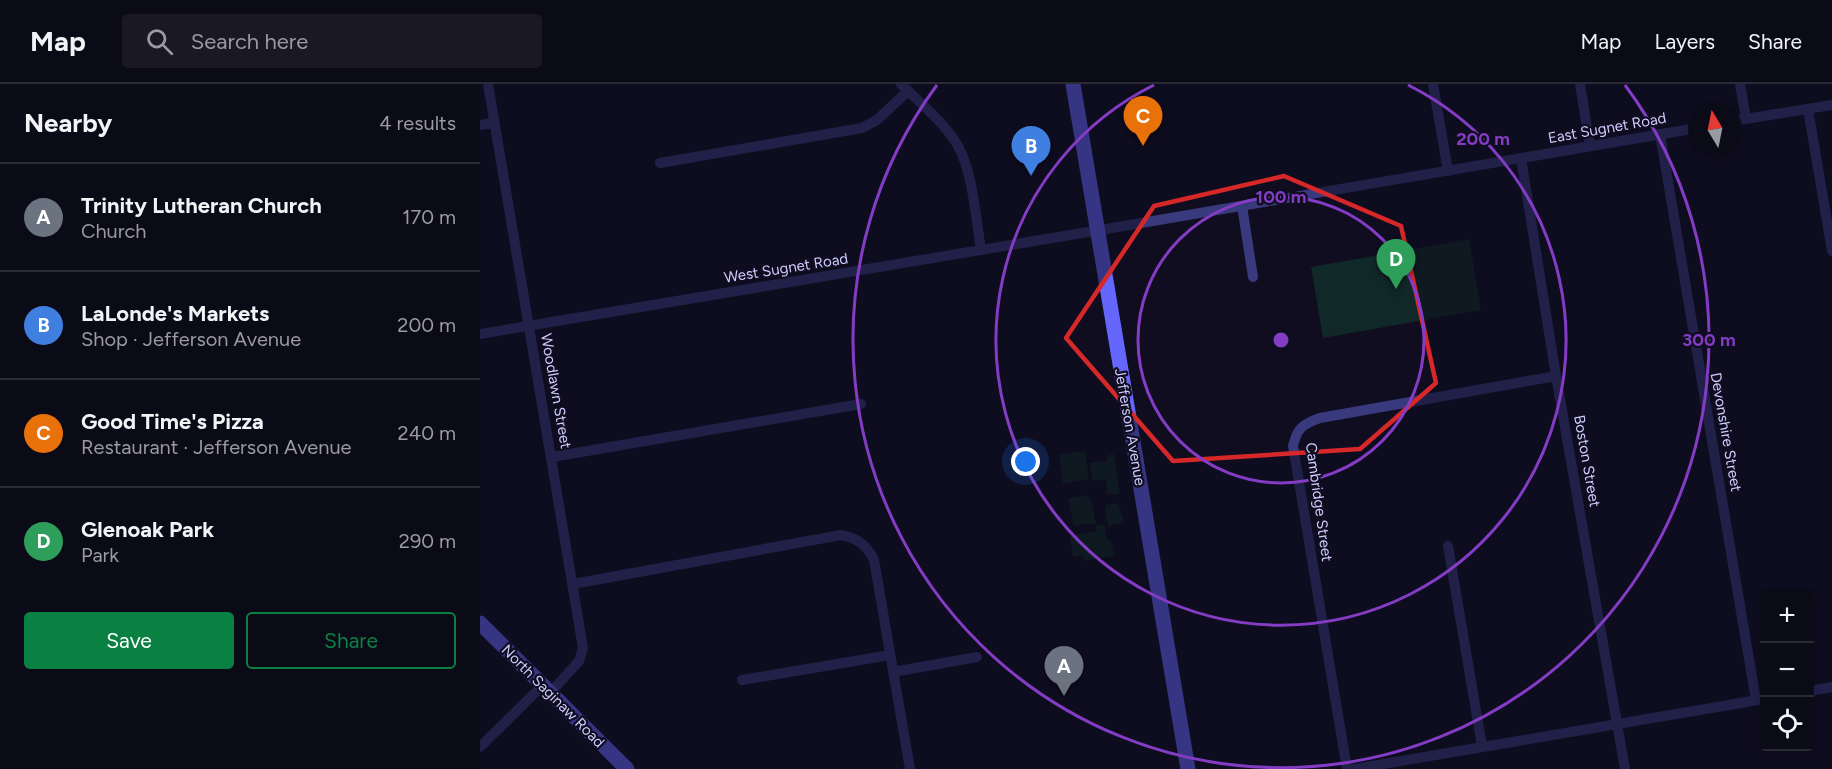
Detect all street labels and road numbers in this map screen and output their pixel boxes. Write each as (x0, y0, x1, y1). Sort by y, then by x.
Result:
street label: East Sugnet Road (1546, 109, 1668, 147)
street label: West Sugnet Road (723, 249, 849, 287)
street label: Woodlawn Street (537, 332, 575, 450)
street label: Jefferson Avenue (1111, 367, 1149, 487)
street label: Devonshire Street (1707, 371, 1745, 493)
street label: Boston Street (1570, 414, 1604, 509)
street label: Cambridge Street (1302, 441, 1336, 563)
street label: North Saginaw Road (498, 641, 608, 751)

